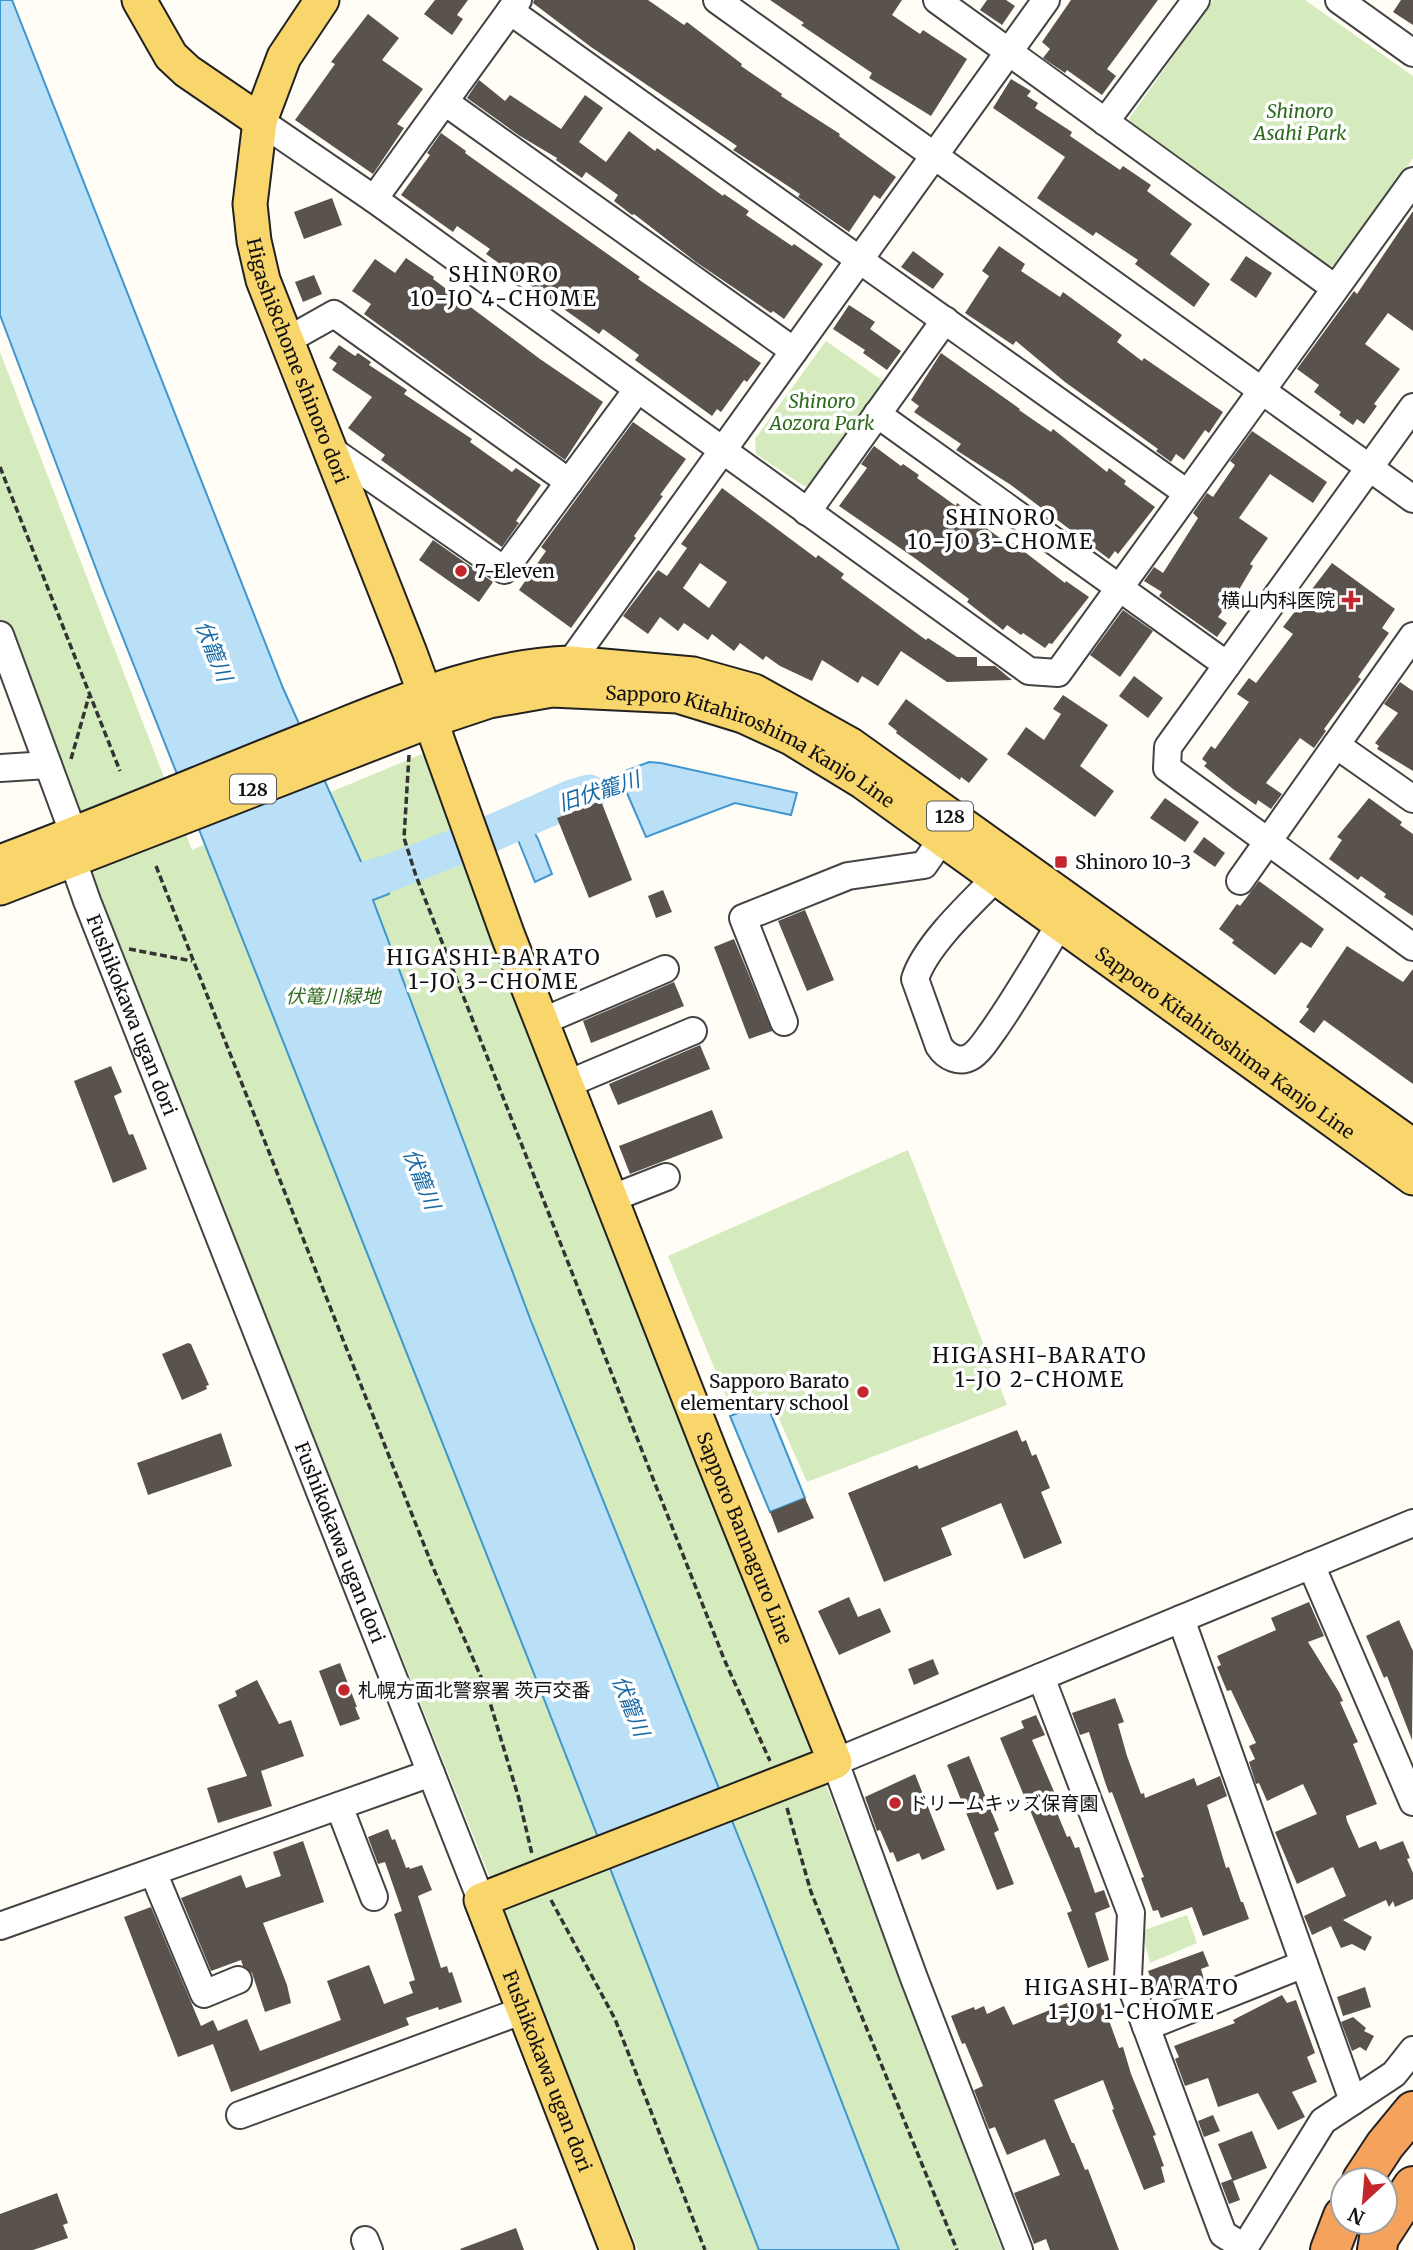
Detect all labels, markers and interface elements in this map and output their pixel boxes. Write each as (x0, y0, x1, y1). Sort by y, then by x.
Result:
park label: Shinoro Asahi Park (1252, 99, 1347, 145)
street label: Higashi8chome shinoro dori (242, 235, 354, 487)
district label: SHINORO 10-JO 4-CHOME (410, 261, 598, 312)
park label: Shinoro Aozora Park (768, 389, 875, 435)
district label: SHINORO 10-JO 3-CHOME (908, 504, 1094, 555)
place label: 7-Eleven (475, 559, 555, 583)
marker: 7-Eleven (453, 563, 469, 579)
place label: 横山内科医院 (1221, 588, 1335, 612)
marker: 横山内科医院 (1341, 590, 1361, 610)
water label: 伏籠川 (190, 617, 239, 687)
street label: Sapporo Kitahiroshima Kanjo Line (605, 681, 899, 813)
water label: 旧伏籠川 (555, 765, 645, 817)
road number: 128 (230, 774, 276, 804)
road number: 128 (927, 802, 973, 830)
place label: Shinoro 10-3 (1075, 850, 1191, 874)
marker: Shinoro 10-3 (1053, 854, 1069, 870)
street label: Fushikokawa ugan dori (81, 911, 182, 1119)
street label: Sapporo Kitahiroshima Kanjo Line (1091, 941, 1360, 1144)
district label: HIGASHI-BARATO 1-JO 3-CHOME (386, 944, 602, 995)
park label: 伏篭川緑地 (285, 984, 382, 1008)
water label: 伏籠川 (398, 1145, 447, 1215)
district label: HIGASHI-BARATO 1-JO 2-CHOME (932, 1342, 1148, 1393)
place label: Sapporo Barato elementary school (681, 1369, 849, 1415)
marker: Sapporo Barato elementary school (855, 1384, 871, 1400)
street label: Sapporo Bannaguro Line (692, 1428, 798, 1647)
street label: Fushikokawa ugan dori (289, 1438, 390, 1646)
water label: 伏籠川 (607, 1672, 656, 1742)
place label: 札幌方面北警察署 茨戸交番 (358, 1678, 591, 1702)
marker: 札幌方面北警察署 茨戸交番 (336, 1682, 352, 1698)
place label: ドリームキッズ保育園 (909, 1791, 1098, 1815)
marker: ドリームキッズ保育園 (887, 1795, 903, 1811)
street label: Fushikokawa ugan dori (497, 1967, 597, 2175)
district label: HIGASHI-BARATO 1-JO 1-CHOME (1024, 1974, 1240, 2025)
north arrow (1329, 2166, 1399, 2236)
text: N (1345, 2202, 1369, 2230)

